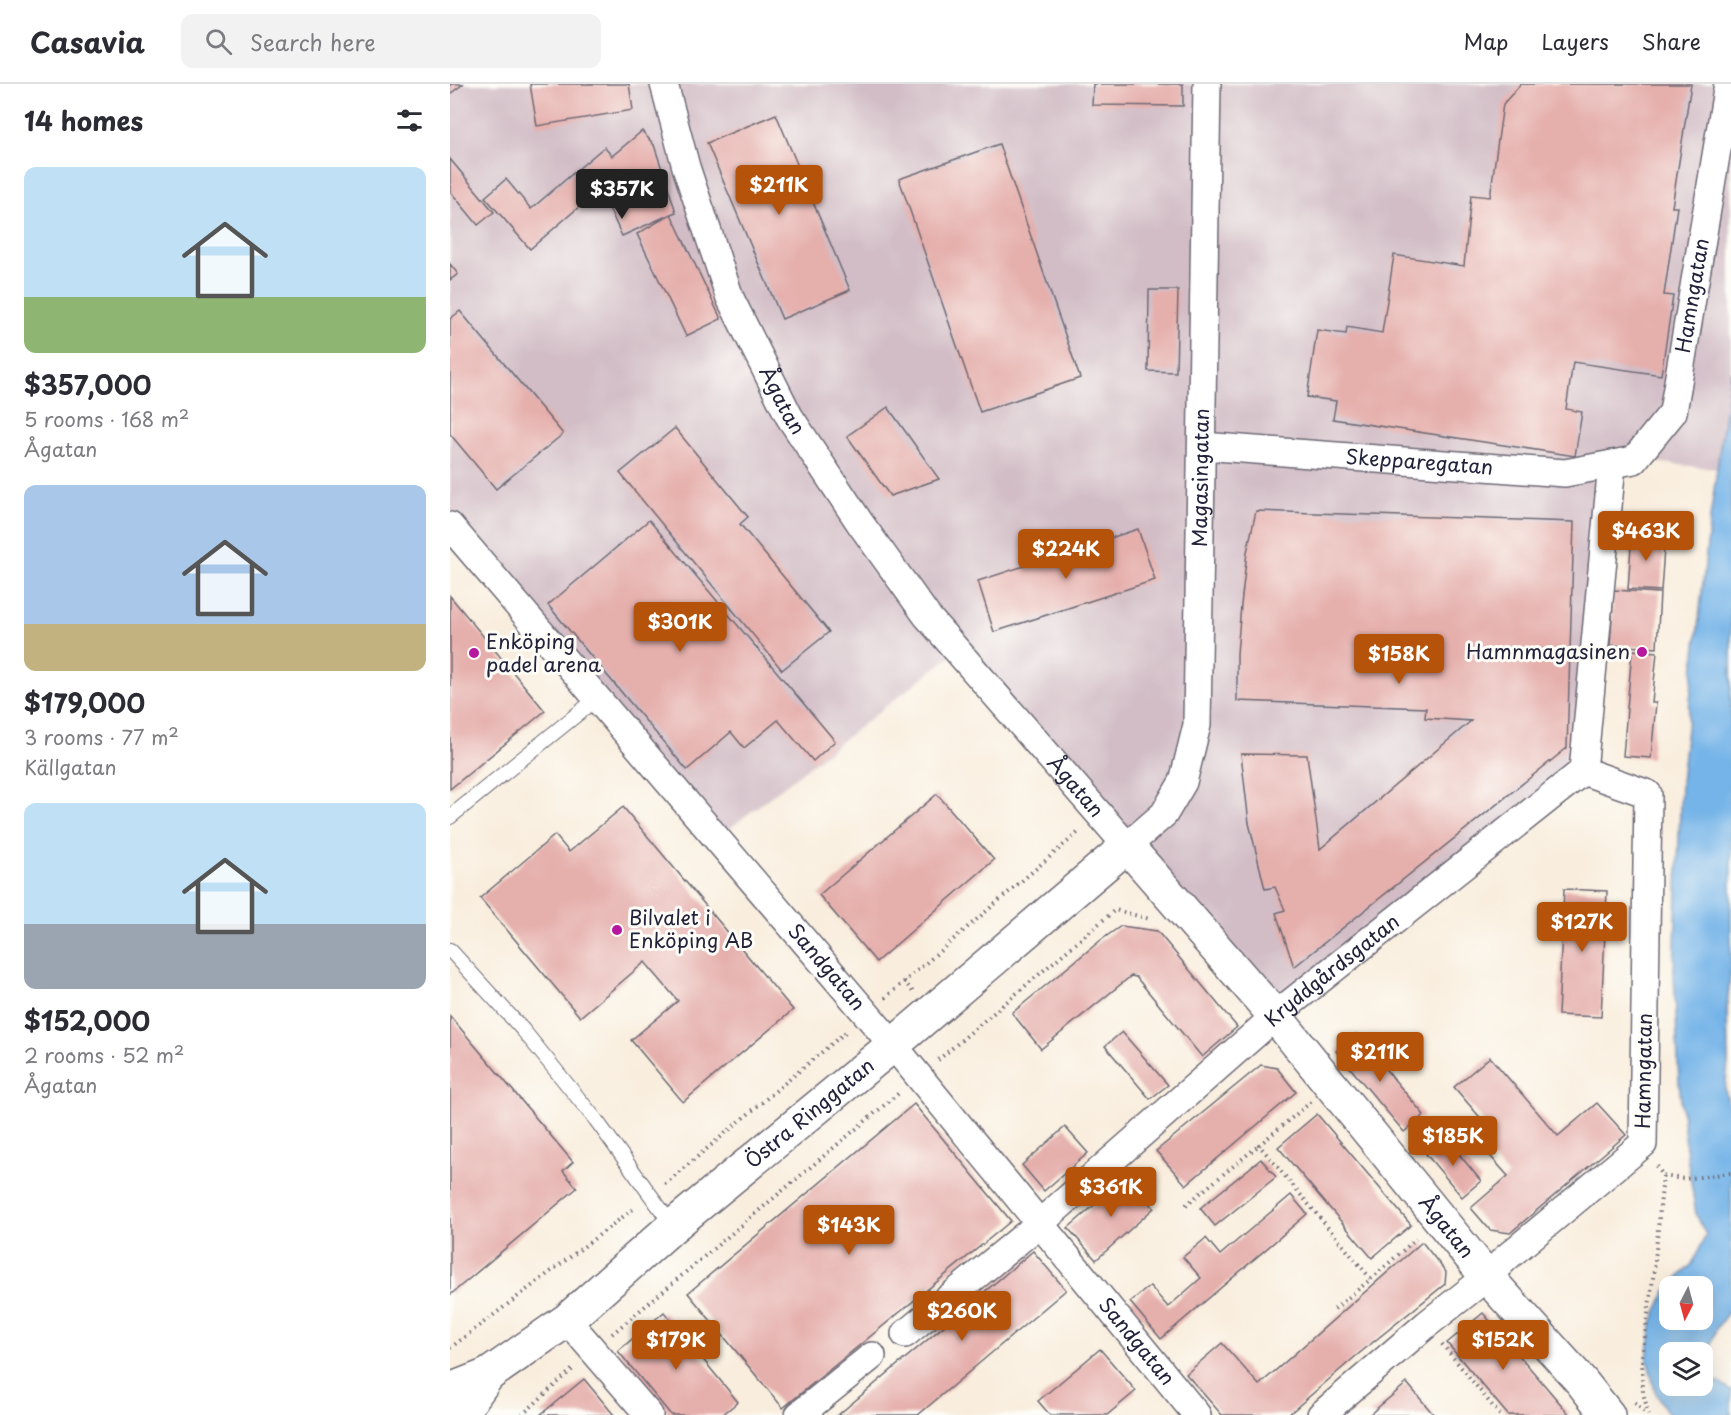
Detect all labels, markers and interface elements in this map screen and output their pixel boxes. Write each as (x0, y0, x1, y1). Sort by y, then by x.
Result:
search box (181, 14, 601, 68)
text: Casavia (30, 20, 145, 63)
icon: search (202, 25, 235, 58)
text: Search here (250, 25, 376, 58)
text: Map (1464, 25, 1508, 57)
text: Layers (1541, 25, 1609, 57)
text: Share (1642, 25, 1701, 57)
text: 14 homes (24, 101, 143, 140)
icon: filters (393, 104, 426, 137)
pin: $211K (737, 165, 821, 216)
pin: $357K (580, 169, 664, 220)
text: $211K (750, 169, 808, 199)
text: $357K (590, 173, 654, 203)
icon: home (171, 206, 279, 314)
street label: Hamngatan (1667, 236, 1716, 355)
street label: Ågatan (752, 361, 813, 440)
text: $357,000 (24, 365, 152, 404)
text: 5 rooms · 168 m² (24, 404, 189, 434)
street label: Magasingatan (1184, 408, 1216, 547)
text: Ågatan (24, 434, 97, 464)
street label: Skepparegatan (1345, 441, 1494, 482)
pin: $463K (1604, 511, 1688, 562)
text: $463K (1612, 515, 1680, 545)
icon: home (171, 524, 279, 632)
pin: $224K (1024, 529, 1108, 580)
text: $224K (1032, 533, 1100, 563)
pin: $301K (638, 602, 722, 653)
text: $301K (648, 606, 712, 636)
place label: Enköping padel arena (486, 626, 601, 679)
pin: $158K (1357, 634, 1441, 685)
place label: Hamnmagasinen (1466, 636, 1630, 666)
text: $158K (1368, 638, 1430, 668)
marker: Hamnmagasinen (1635, 645, 1649, 659)
marker: Enköping padel arena (467, 646, 481, 660)
text: $179,000 (24, 683, 145, 722)
text: 3 rooms · 77 m² (24, 722, 179, 752)
street label: Ågatan (1041, 748, 1111, 823)
text: Källgatan (24, 752, 116, 782)
icon: home (171, 842, 279, 950)
place label: Bilvalet i Enköping AB (629, 902, 753, 955)
pin: $127K (1540, 902, 1624, 953)
street label: Kryddgårdsgatan (1257, 906, 1405, 1033)
text: $127K (1551, 906, 1613, 936)
street label: Sandgatan (781, 916, 873, 1017)
marker: Bilvalet i Enköping AB (610, 923, 624, 937)
text: $152,000 (24, 1001, 150, 1040)
street label: Hamngatan (1627, 1013, 1659, 1129)
pin: $211K (1338, 1032, 1422, 1083)
text: $211K (1351, 1036, 1409, 1066)
text: 2 rooms · 52 m² (24, 1040, 184, 1070)
street label: Östra Ringgatan (738, 1050, 880, 1175)
text: Ågatan (24, 1070, 97, 1100)
pin: $185K (1411, 1116, 1495, 1167)
text: $185K (1422, 1120, 1484, 1150)
pin: $361K (1069, 1167, 1153, 1218)
text: $361K (1079, 1171, 1143, 1201)
street label: Ågatan (1412, 1188, 1482, 1264)
pin: $143K (807, 1205, 891, 1256)
text: $143K (817, 1209, 881, 1239)
north arrow (1659, 1276, 1713, 1330)
map controls (1659, 1276, 1713, 1396)
street label: Sandgatan (1092, 1290, 1183, 1391)
pin: $260K (920, 1291, 1004, 1342)
text: $260K (927, 1295, 997, 1325)
pin: $179K (634, 1320, 718, 1371)
pin: $152K (1461, 1320, 1545, 1371)
text: $179K (646, 1324, 706, 1354)
text: $152K (1472, 1324, 1534, 1354)
button: layers (1659, 1342, 1713, 1396)

